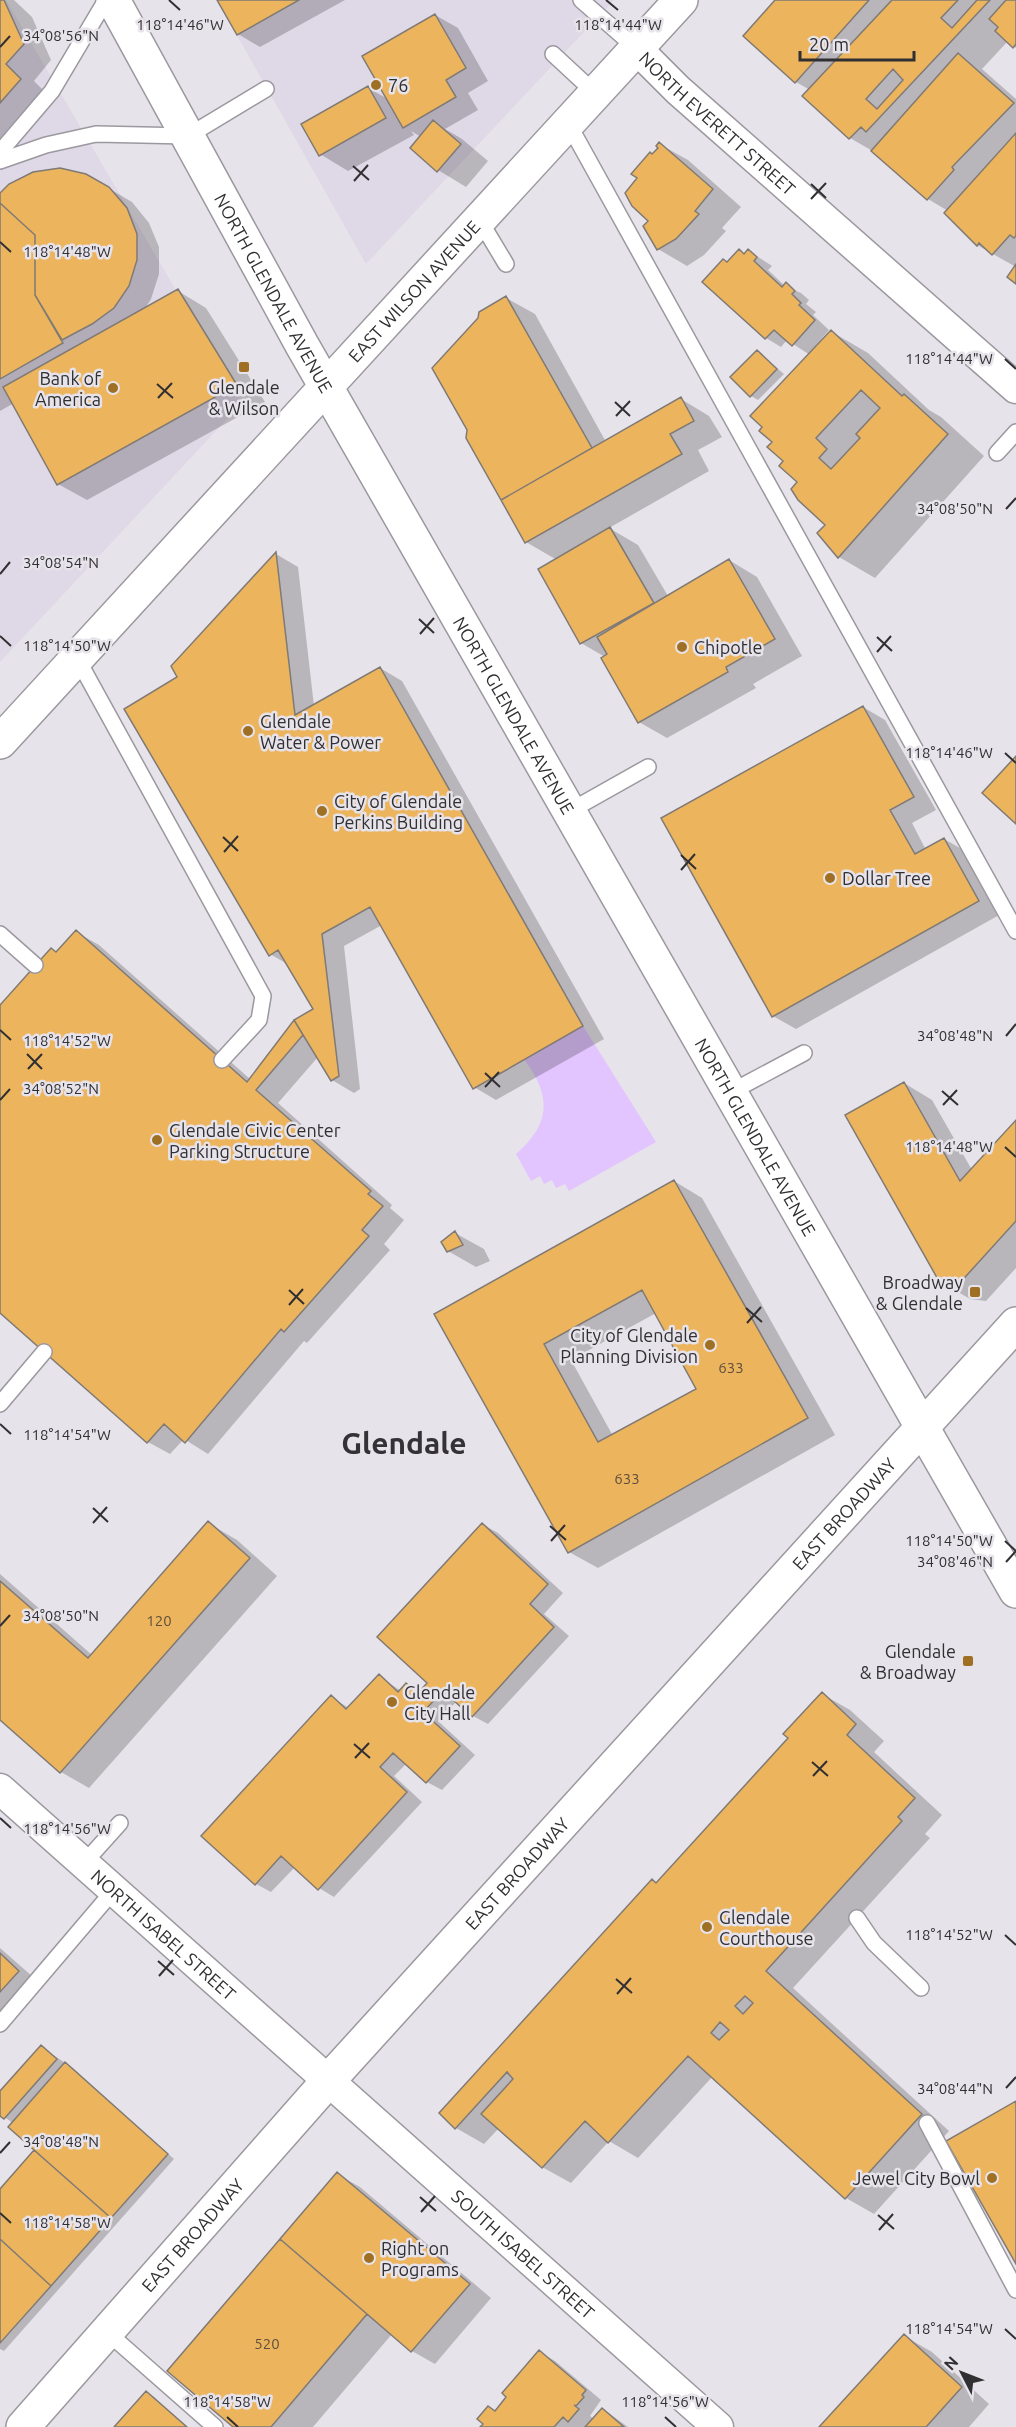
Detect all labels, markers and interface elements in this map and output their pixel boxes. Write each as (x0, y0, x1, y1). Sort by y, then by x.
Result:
text: 118°14'46"W (136, 16, 224, 33)
text: 118°14'44"W (574, 16, 662, 33)
scale bar (800, 24, 914, 62)
text: 34°08'56"N (23, 27, 99, 44)
text: 20 m (809, 34, 849, 54)
street label: NORTH EVERETT STREET (636, 48, 800, 199)
place label: 76 (388, 75, 408, 95)
marker: 76 (369, 78, 383, 92)
street label: NORTH GLENDALE AVENUE (211, 190, 337, 396)
street label: EAST WILSON AVENUE (344, 216, 484, 366)
text: 118°14'48"W (23, 243, 111, 260)
text: 118°14'44"W (905, 350, 993, 367)
marker: Glendale & Wilson (237, 360, 251, 374)
place label: Bank of America (35, 368, 101, 409)
place label: Glendale & Wilson (208, 377, 280, 418)
marker: Bank of America (106, 381, 120, 395)
text: 34°08'50"N (917, 500, 993, 517)
text: 34°08'54"N (23, 554, 99, 571)
street label: NORTH GLENDALE AVENUE (450, 613, 578, 817)
text: 118°14'50"W (23, 637, 111, 654)
place label: Chipotle (694, 637, 762, 657)
marker: Chipotle (675, 640, 689, 654)
place label: Glendale Water & Power (260, 711, 381, 752)
marker: Glendale Water & Power (241, 724, 255, 738)
text: 118°14'46"W (905, 744, 993, 761)
place label: City of Glendale Perkins Building (334, 791, 463, 832)
marker: City of Glendale Perkins Building (315, 804, 329, 818)
place label: Dollar Tree (842, 868, 931, 888)
marker: Dollar Tree (823, 871, 837, 885)
text: 34°08'48"N (917, 1027, 993, 1044)
text: 118°14'52"W (23, 1032, 111, 1049)
street label: NORTH GLENDALE AVENUE (691, 1035, 820, 1239)
text: 34°08'52"N (23, 1080, 99, 1097)
place label: Glendale Civic Center Parking Structure (169, 1120, 341, 1161)
marker: Glendale Civic Center Parking Structure (150, 1133, 164, 1147)
text: 118°14'48"W (905, 1138, 993, 1155)
place label: Broadway & Glendale (876, 1272, 963, 1313)
marker: Broadway & Glendale (968, 1285, 982, 1299)
place label: City of Glendale Planning Division (560, 1325, 698, 1366)
marker: City of Glendale Planning Division (703, 1338, 717, 1352)
house number: 633 (718, 1359, 744, 1376)
text: 118°14'54"W (23, 1426, 111, 1443)
district label: Glendale (341, 1426, 467, 1460)
street label: EAST BROADWAY (788, 1453, 900, 1574)
house number: 633 (614, 1470, 640, 1487)
text: 118°14'50"W (905, 1532, 993, 1549)
text: 34°08'46"N (917, 1553, 993, 1570)
text: 34°08'50"N (23, 1607, 99, 1624)
house number: 120 (146, 1612, 172, 1629)
place label: Glendale & Broadway (860, 1641, 956, 1682)
marker: Glendale & Broadway (961, 1654, 975, 1668)
place label: Glendale City Hall (404, 1682, 475, 1723)
marker: Glendale City Hall (385, 1695, 399, 1709)
street label: EAST BROADWAY (461, 1813, 573, 1933)
text: 118°14'56"W (23, 1820, 111, 1837)
street label: NORTH ISABEL STREET (87, 1865, 240, 2004)
place label: Glendale Courthouse (719, 1907, 814, 1948)
marker: Glendale Courthouse (700, 1920, 714, 1934)
text: 118°14'52"W (905, 1926, 993, 1943)
text: 34°08'44"N (917, 2080, 993, 2097)
text: 34°08'48"N (23, 2133, 99, 2150)
place label: Jewel City Bowl (853, 2168, 980, 2188)
marker: Jewel City Bowl (985, 2171, 999, 2185)
street label: EAST BROADWAY (137, 2174, 248, 2296)
street label: SOUTH ISABEL STREET (448, 2185, 599, 2323)
text: 118°14'58"W (23, 2214, 111, 2231)
place label: Right on Programs (381, 2238, 459, 2279)
marker: Right on Programs (362, 2251, 376, 2265)
text: 118°14'54"W (905, 2320, 993, 2337)
house number: 520 (254, 2335, 280, 2352)
north arrow (932, 2343, 992, 2403)
text: N (940, 2353, 962, 2373)
text: 118°14'58"W (183, 2393, 271, 2410)
text: 118°14'56"W (621, 2393, 709, 2410)

